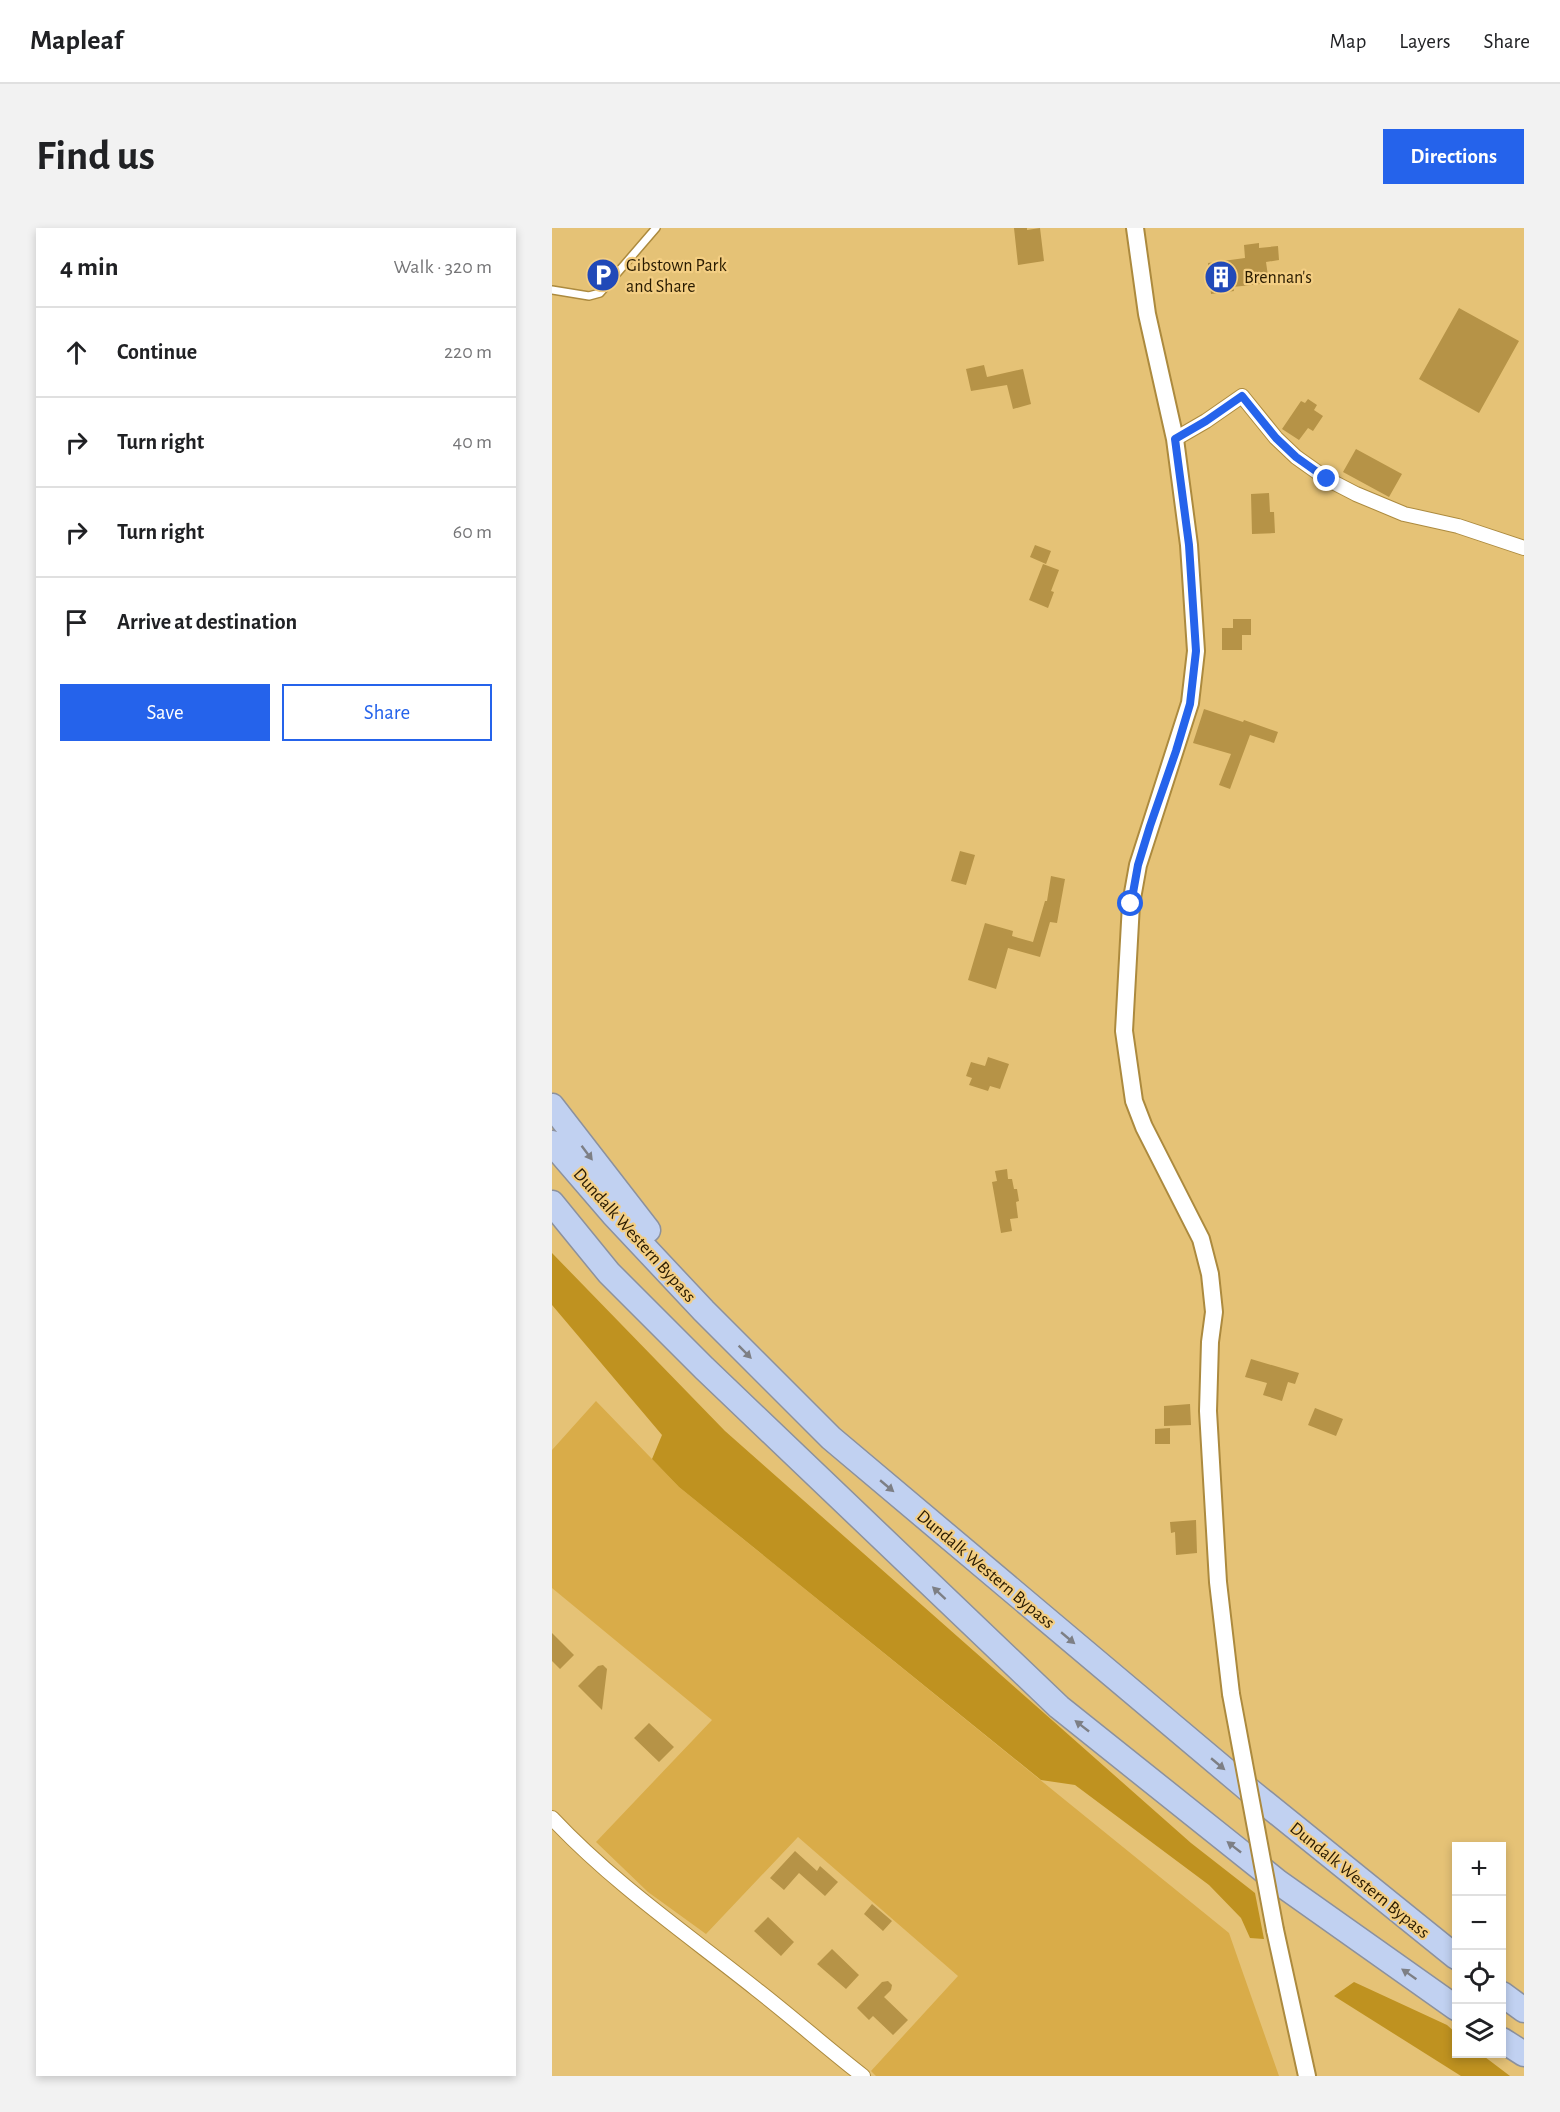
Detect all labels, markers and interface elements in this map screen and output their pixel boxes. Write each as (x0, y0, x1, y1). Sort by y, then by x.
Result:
text: Mapleaf (30, 27, 123, 55)
text: Map (1330, 31, 1366, 52)
text: Layers (1399, 31, 1450, 52)
text: Share (1483, 31, 1530, 52)
button: Directions (1383, 129, 1524, 184)
text: Find us (36, 135, 155, 177)
text: 4 min (60, 254, 119, 280)
text: Walk · 320 m (394, 257, 492, 277)
parking icon: Gibstown Park and Share (585, 257, 621, 293)
place label: Gibstown Park and Share (626, 257, 727, 296)
building icon: Brennan's (1203, 259, 1239, 295)
place label: Brennan's (1244, 269, 1312, 287)
icon: ahead (60, 336, 93, 369)
text: Continue (117, 341, 197, 363)
text: 220 m (444, 342, 492, 362)
icon: right (60, 426, 93, 459)
text: Turn right (117, 431, 204, 453)
text: 40 m (453, 432, 492, 452)
route end (1313, 465, 1339, 491)
icon: right (60, 516, 93, 549)
text: Turn right (117, 521, 204, 543)
text: 60 m (453, 522, 492, 542)
icon: arrive (60, 606, 93, 639)
text: Arrive at destination (117, 611, 297, 633)
button: Save (60, 684, 270, 741)
button: Share (282, 684, 492, 741)
route start (1117, 890, 1143, 916)
one-way arrow (581, 1145, 593, 1160)
street label: Dundalk Western Bypass (570, 1165, 699, 1306)
one-way arrow (738, 1345, 752, 1360)
one-way arrow (879, 1479, 895, 1492)
street label: Dundalk Western Bypass (913, 1507, 1058, 1632)
one-way arrow (932, 1587, 946, 1601)
one-way arrow (1060, 1631, 1075, 1644)
one-way arrow (1074, 1720, 1089, 1732)
one-way arrow (1210, 1757, 1226, 1770)
street label: Dundalk Western Bypass (1286, 1819, 1432, 1942)
one-way arrow (1227, 1841, 1242, 1853)
map controls (1452, 1842, 1506, 2058)
button: + (1452, 1842, 1506, 1896)
button: − (1452, 1896, 1506, 1950)
button: locate (1452, 1950, 1506, 2004)
one-way arrow (1401, 1968, 1417, 1980)
button: layers (1452, 2004, 1506, 2058)

